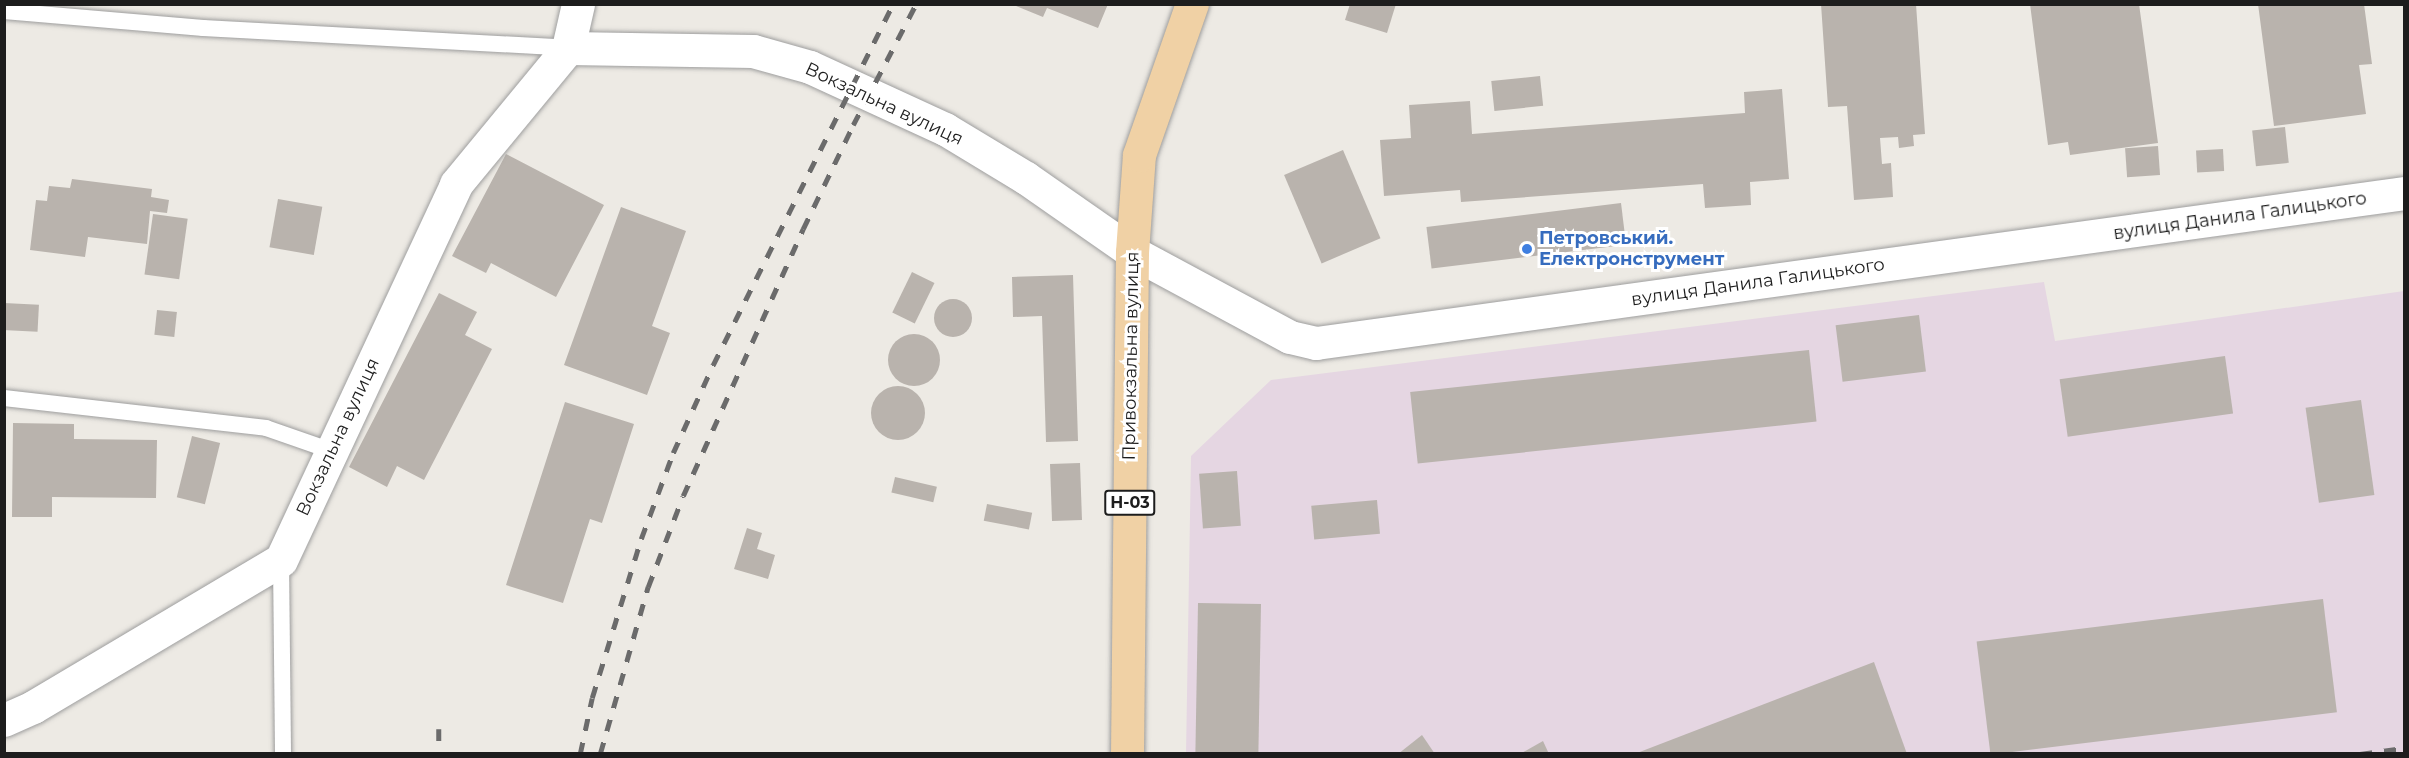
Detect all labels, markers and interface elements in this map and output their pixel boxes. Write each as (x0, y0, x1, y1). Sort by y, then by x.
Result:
street label: Вокзальна вулиця (802, 58, 966, 150)
street label: вулиця Данила Галицького (2112, 188, 2368, 244)
place label: Петровський. Електронструмент (1539, 228, 1724, 270)
marker: Петровський. Електронструмент (1520, 242, 1534, 256)
street label: Привокзальна вулиця (1118, 251, 1144, 461)
street label: вулиця Данила Галицького (1630, 254, 1886, 310)
street label: Вокзальна вулиця (292, 355, 384, 519)
road number: Н-03 (1103, 490, 1157, 516)

